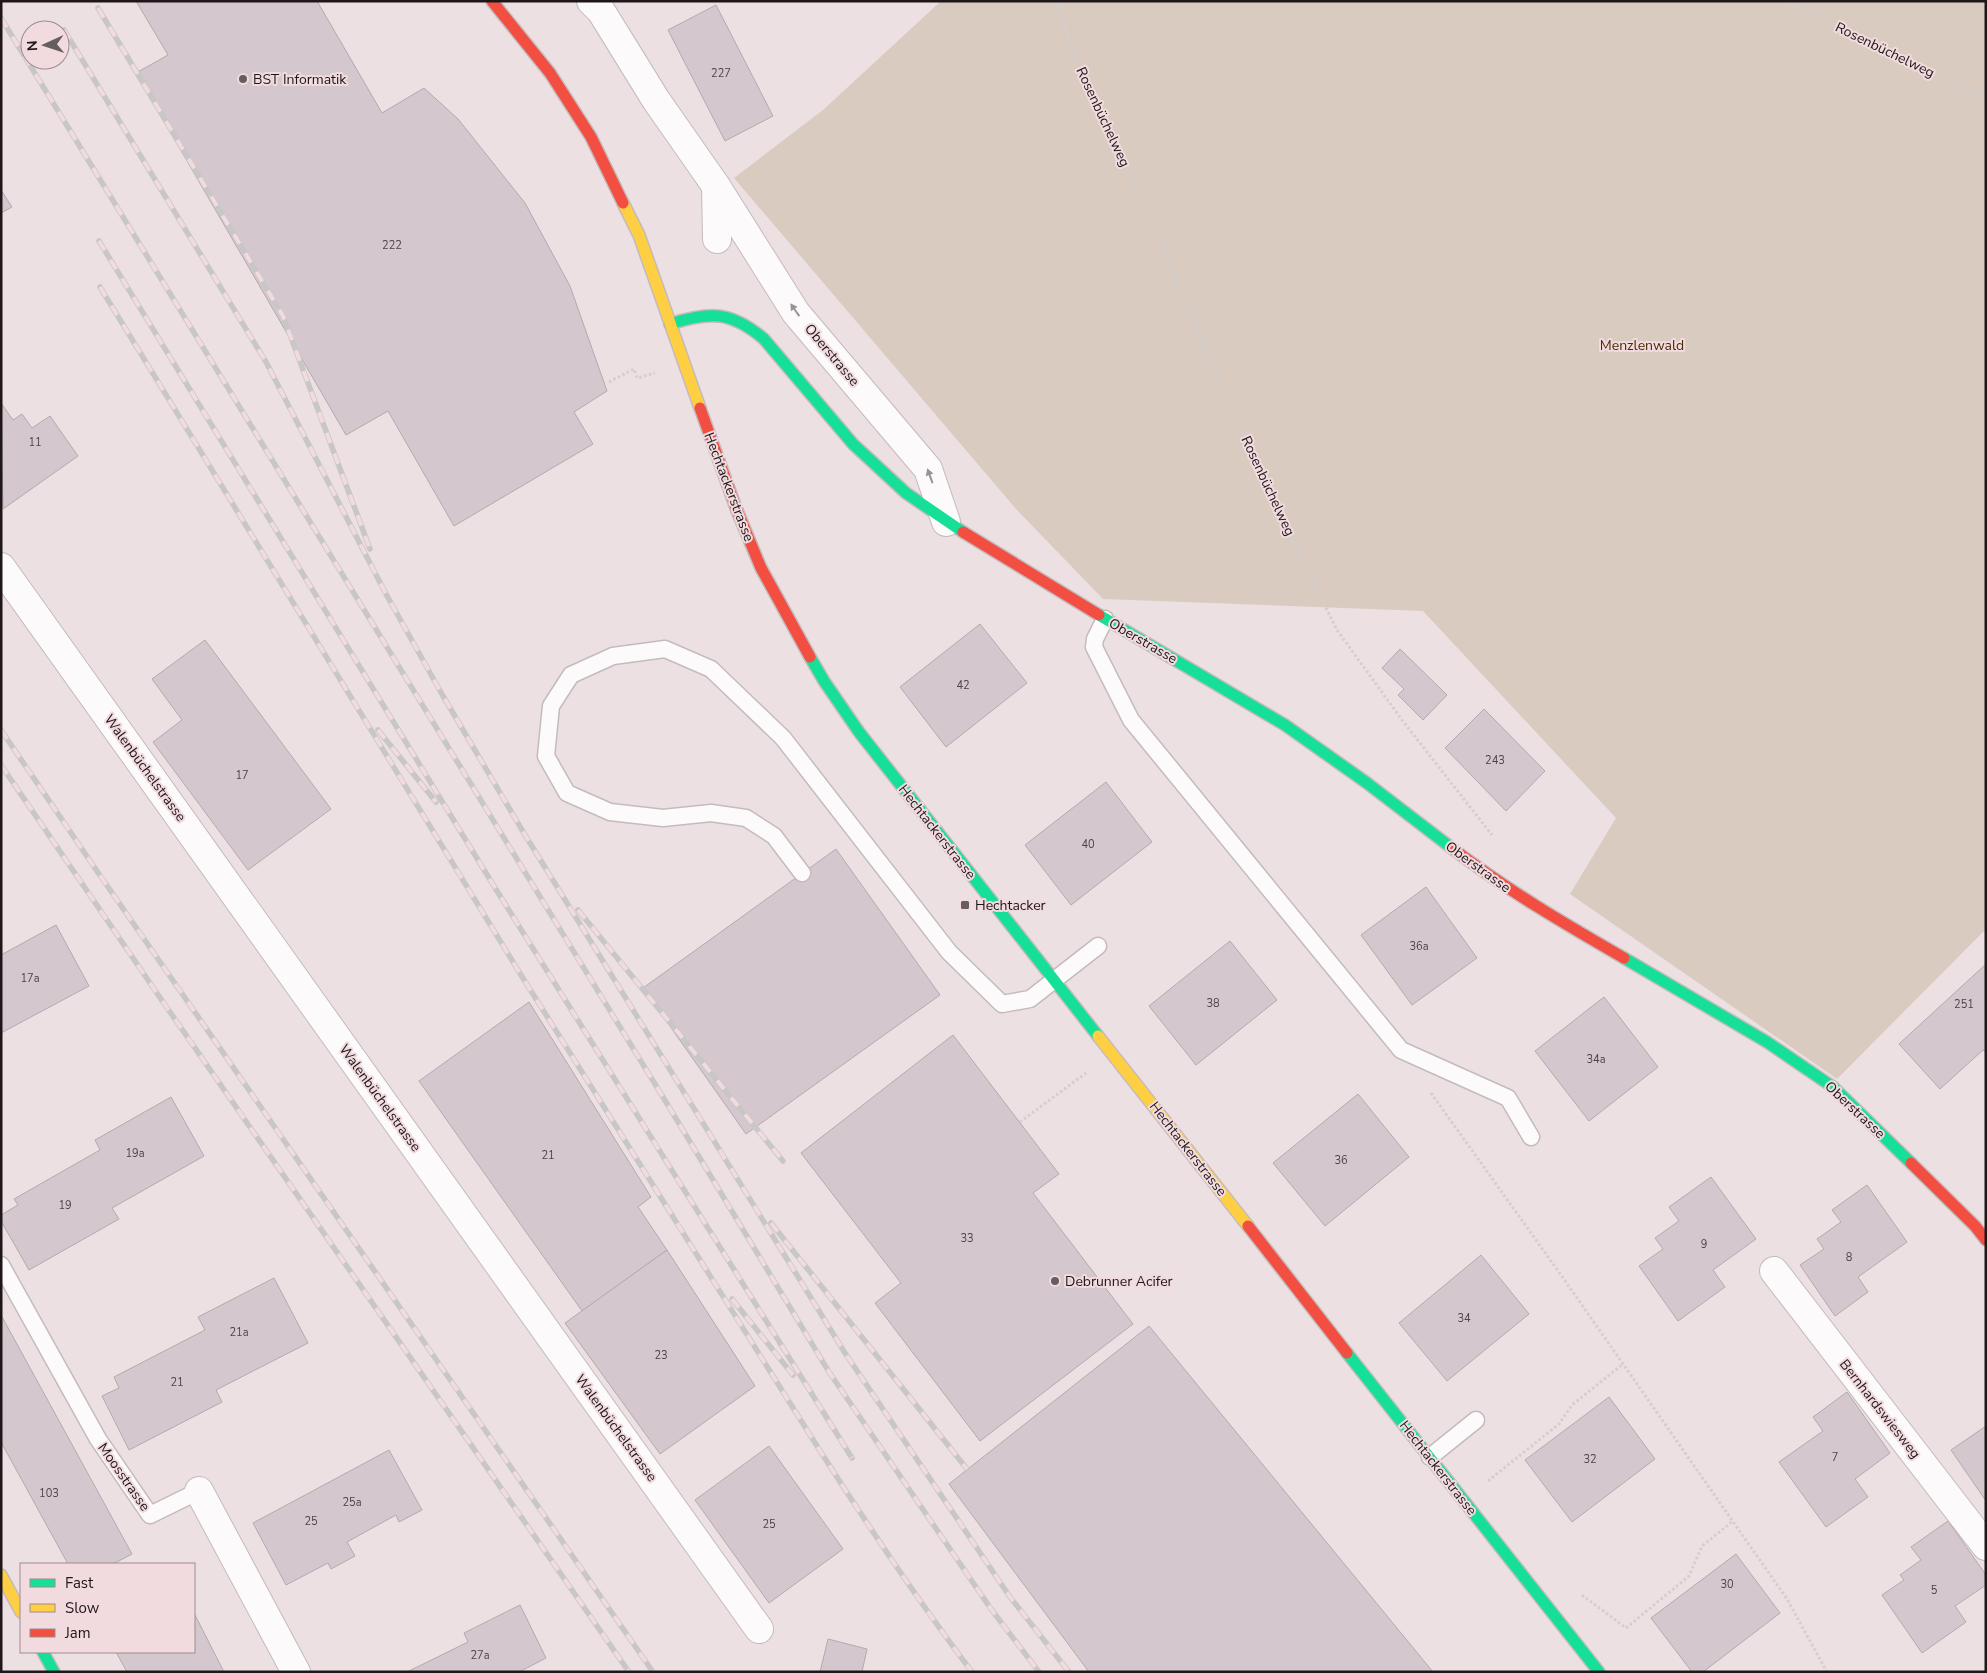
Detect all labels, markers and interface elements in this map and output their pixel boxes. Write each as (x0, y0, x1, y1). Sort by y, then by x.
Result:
street label: Rosenbüchelweg (1832, 18, 1938, 82)
north arrow (20, 20, 70, 70)
text: N (23, 40, 42, 51)
street label: Rosenbüchelweg (1071, 64, 1135, 170)
house number: 227 (711, 66, 731, 81)
place label: BST Informatik (253, 70, 347, 89)
marker: BST Informatik (237, 73, 249, 85)
house number: 222 (382, 238, 402, 253)
one-way arrow (790, 303, 800, 317)
street label: Oberstrasse (800, 320, 864, 390)
park label: Menzlenwald (1600, 336, 1684, 355)
street label: Hechtackerstrasse (699, 430, 759, 544)
street label: Rosenbüchelweg (1236, 433, 1300, 539)
house number: 11 (28, 435, 42, 450)
one-way arrow (926, 468, 934, 483)
street label: Oberstrasse (1105, 614, 1181, 668)
house number: 42 (956, 678, 970, 693)
street label: Walenbüchelstrasse (100, 711, 190, 825)
house number: 243 (1485, 753, 1505, 768)
house number: 17 (235, 768, 249, 783)
street label: Hechtackerstrasse (894, 781, 980, 883)
house number: 40 (1081, 837, 1095, 852)
street label: Oberstrasse (1442, 837, 1514, 897)
place label: Hechtacker (975, 896, 1046, 915)
marker: Hechtacker (959, 899, 971, 911)
house number: 36a (1409, 939, 1429, 954)
house number: 17a (20, 971, 40, 986)
house number: 38 (1206, 996, 1220, 1011)
house number: 251 (1954, 997, 1974, 1012)
street label: Walenbüchelstrasse (335, 1041, 425, 1155)
house number: 34a (1586, 1052, 1606, 1067)
street label: Oberstrasse (1821, 1077, 1889, 1143)
street label: Hechtackerstrasse (1145, 1098, 1231, 1200)
house number: 19a (125, 1146, 145, 1161)
house number: 21 (541, 1148, 555, 1163)
house number: 36 (1334, 1153, 1348, 1168)
house number: 19 (58, 1198, 72, 1213)
house number: 33 (960, 1231, 974, 1246)
house number: 9 (1701, 1237, 1707, 1252)
house number: 8 (1846, 1250, 1853, 1265)
place label: Debrunner Acifer (1065, 1272, 1173, 1291)
marker: Debrunner Acifer (1049, 1275, 1061, 1287)
house number: 34 (1457, 1311, 1471, 1326)
house number: 21a (229, 1325, 249, 1340)
house number: 23 (654, 1348, 668, 1363)
street label: Bernhardswiesweg (1835, 1355, 1925, 1463)
street label: Walenbüchelstrasse (571, 1371, 661, 1485)
house number: 21 (170, 1375, 184, 1390)
street label: Hechtackerstrasse (1395, 1417, 1481, 1519)
street label: Moosstrasse (94, 1439, 154, 1515)
house number: 7 (1832, 1450, 1838, 1465)
house number: 32 (1583, 1452, 1597, 1467)
house number: 103 (39, 1486, 59, 1501)
house number: 25a (342, 1495, 362, 1510)
house number: 25 (304, 1514, 318, 1529)
house number: 25 (762, 1517, 776, 1532)
legend (20, 1563, 195, 1653)
text: Fast (65, 1573, 94, 1593)
house number: 30 (1720, 1577, 1734, 1592)
house number: 5 (1931, 1583, 1938, 1598)
text: Slow (65, 1598, 100, 1618)
text: Jam (64, 1623, 91, 1643)
house number: 27a (470, 1648, 490, 1663)

